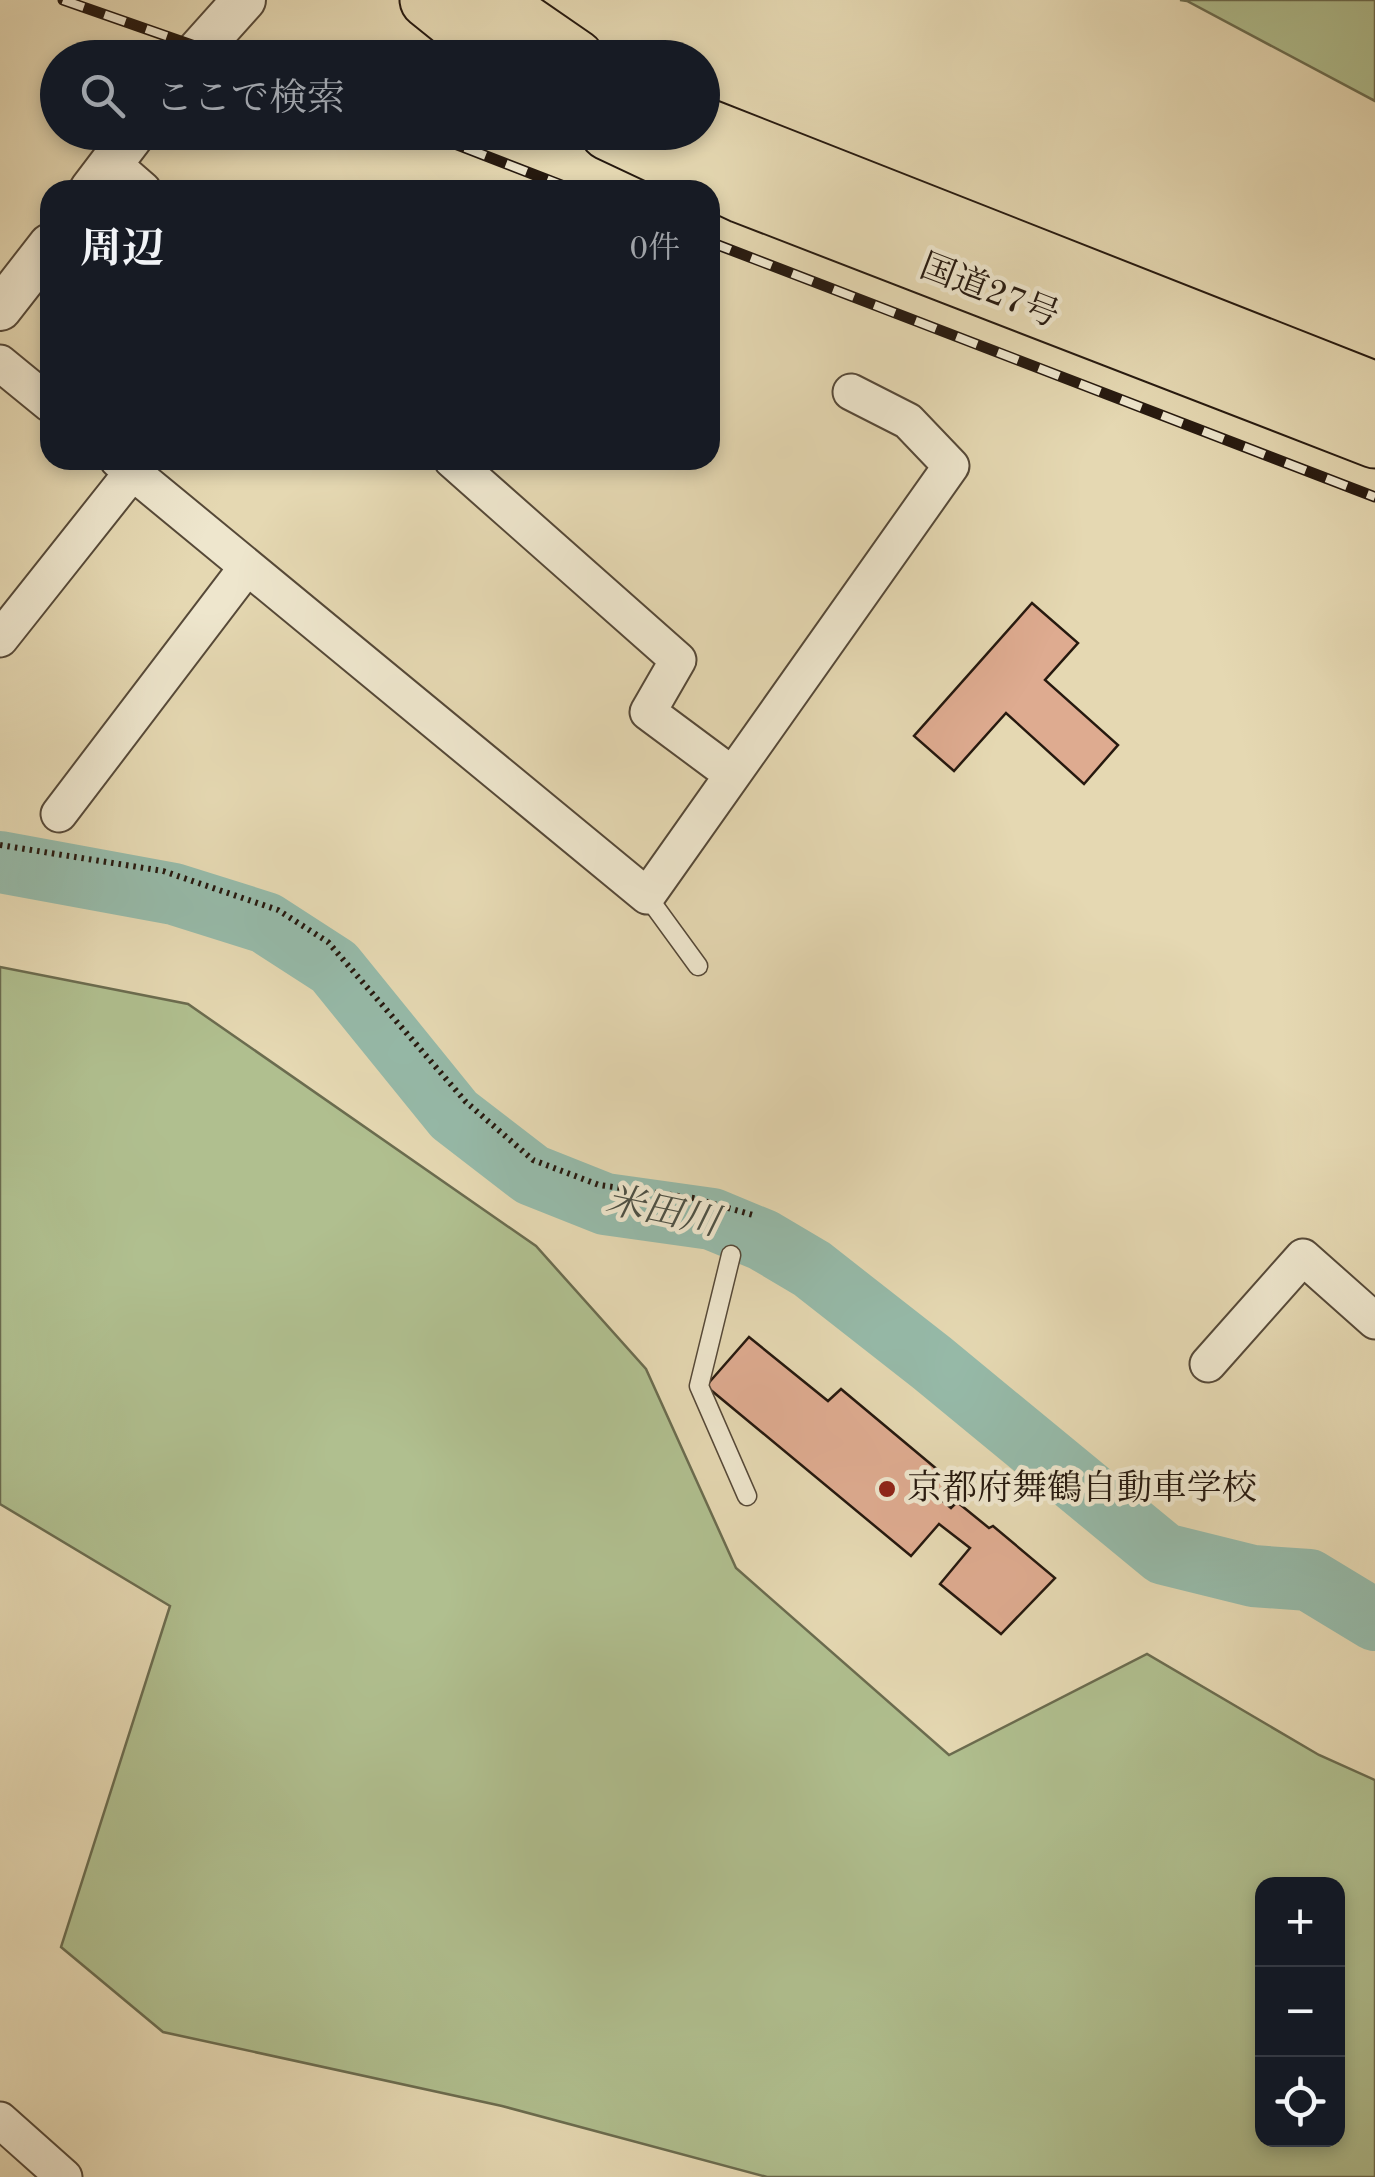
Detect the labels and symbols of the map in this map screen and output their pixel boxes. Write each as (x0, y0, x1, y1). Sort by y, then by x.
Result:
street label: 国道27号 (915, 247, 1064, 334)
water label: 米田川 (602, 1180, 726, 1244)
place label: 京都府舞鶴自動車学校 (907, 1469, 1257, 1507)
marker: 京都府舞鶴自動車学校 (876, 1478, 898, 1500)

